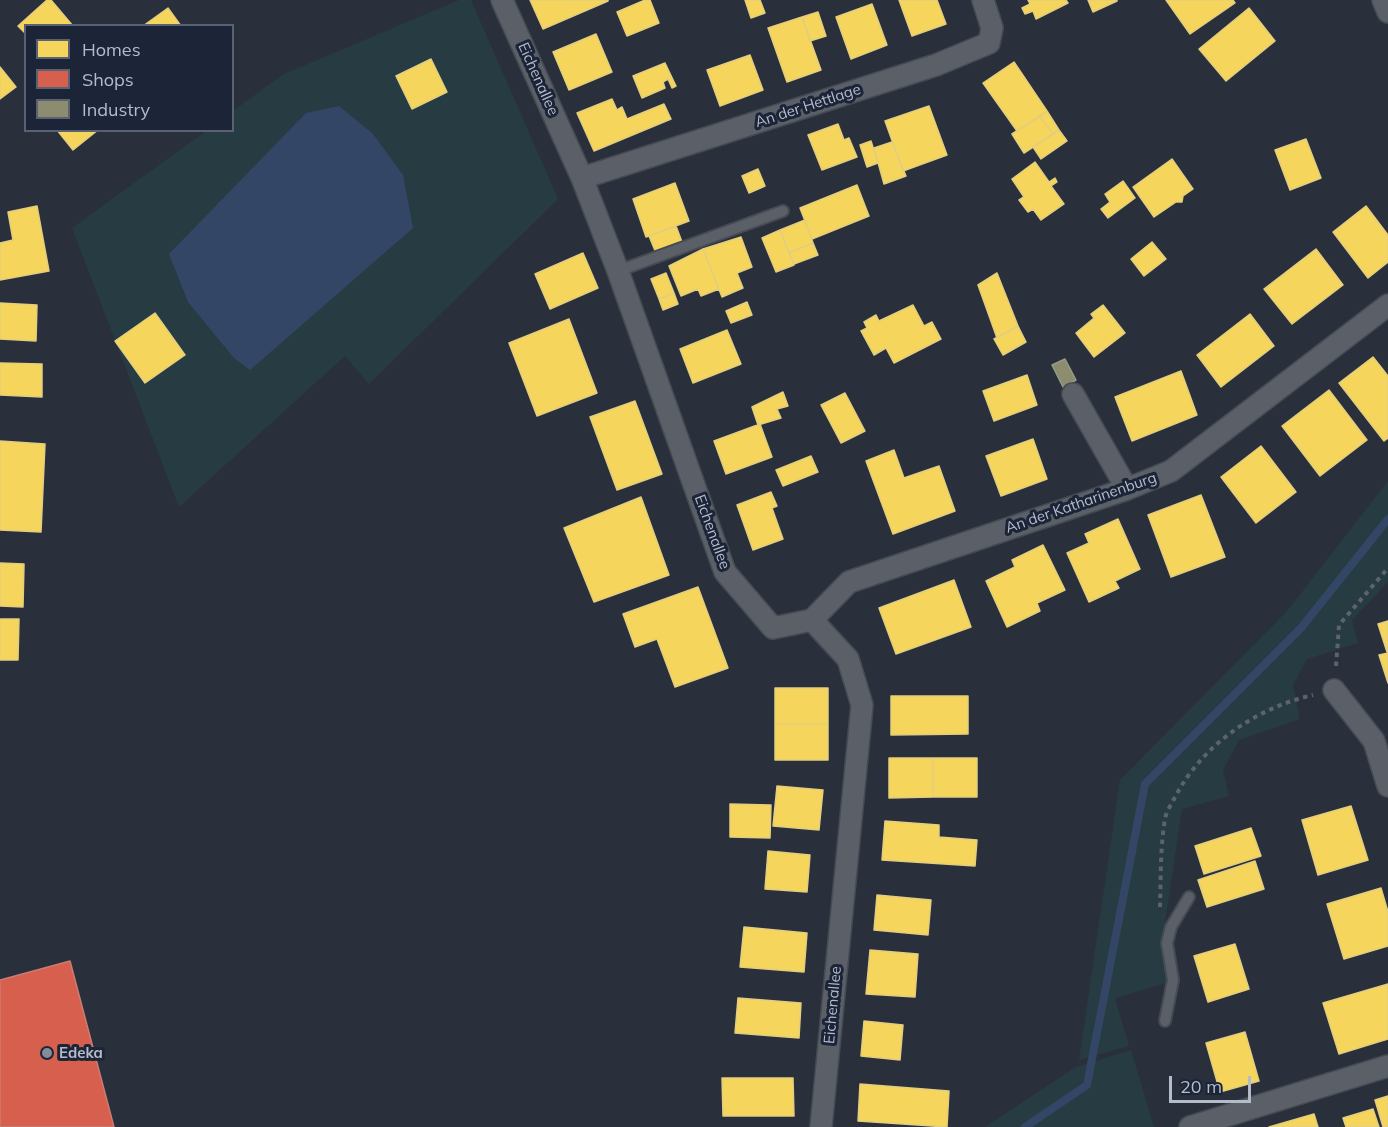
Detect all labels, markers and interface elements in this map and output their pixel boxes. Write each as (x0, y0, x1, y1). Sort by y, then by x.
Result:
legend (24, 24, 234, 132)
text: Homes (82, 38, 141, 61)
street label: Eichenallee (514, 40, 562, 118)
text: Shops (82, 68, 134, 91)
street label: An der Hettlage (753, 80, 863, 132)
text: Industry (82, 98, 150, 121)
street label: An der Katharinenburg (1003, 469, 1159, 537)
street label: Eichenallee (690, 492, 734, 572)
street label: Eichenallee (821, 965, 845, 1045)
place label: Edeka (59, 1044, 103, 1062)
marker: Edeka (40, 1046, 54, 1060)
scale bar (1172, 1064, 1254, 1102)
text: 20 m (1180, 1075, 1222, 1098)

